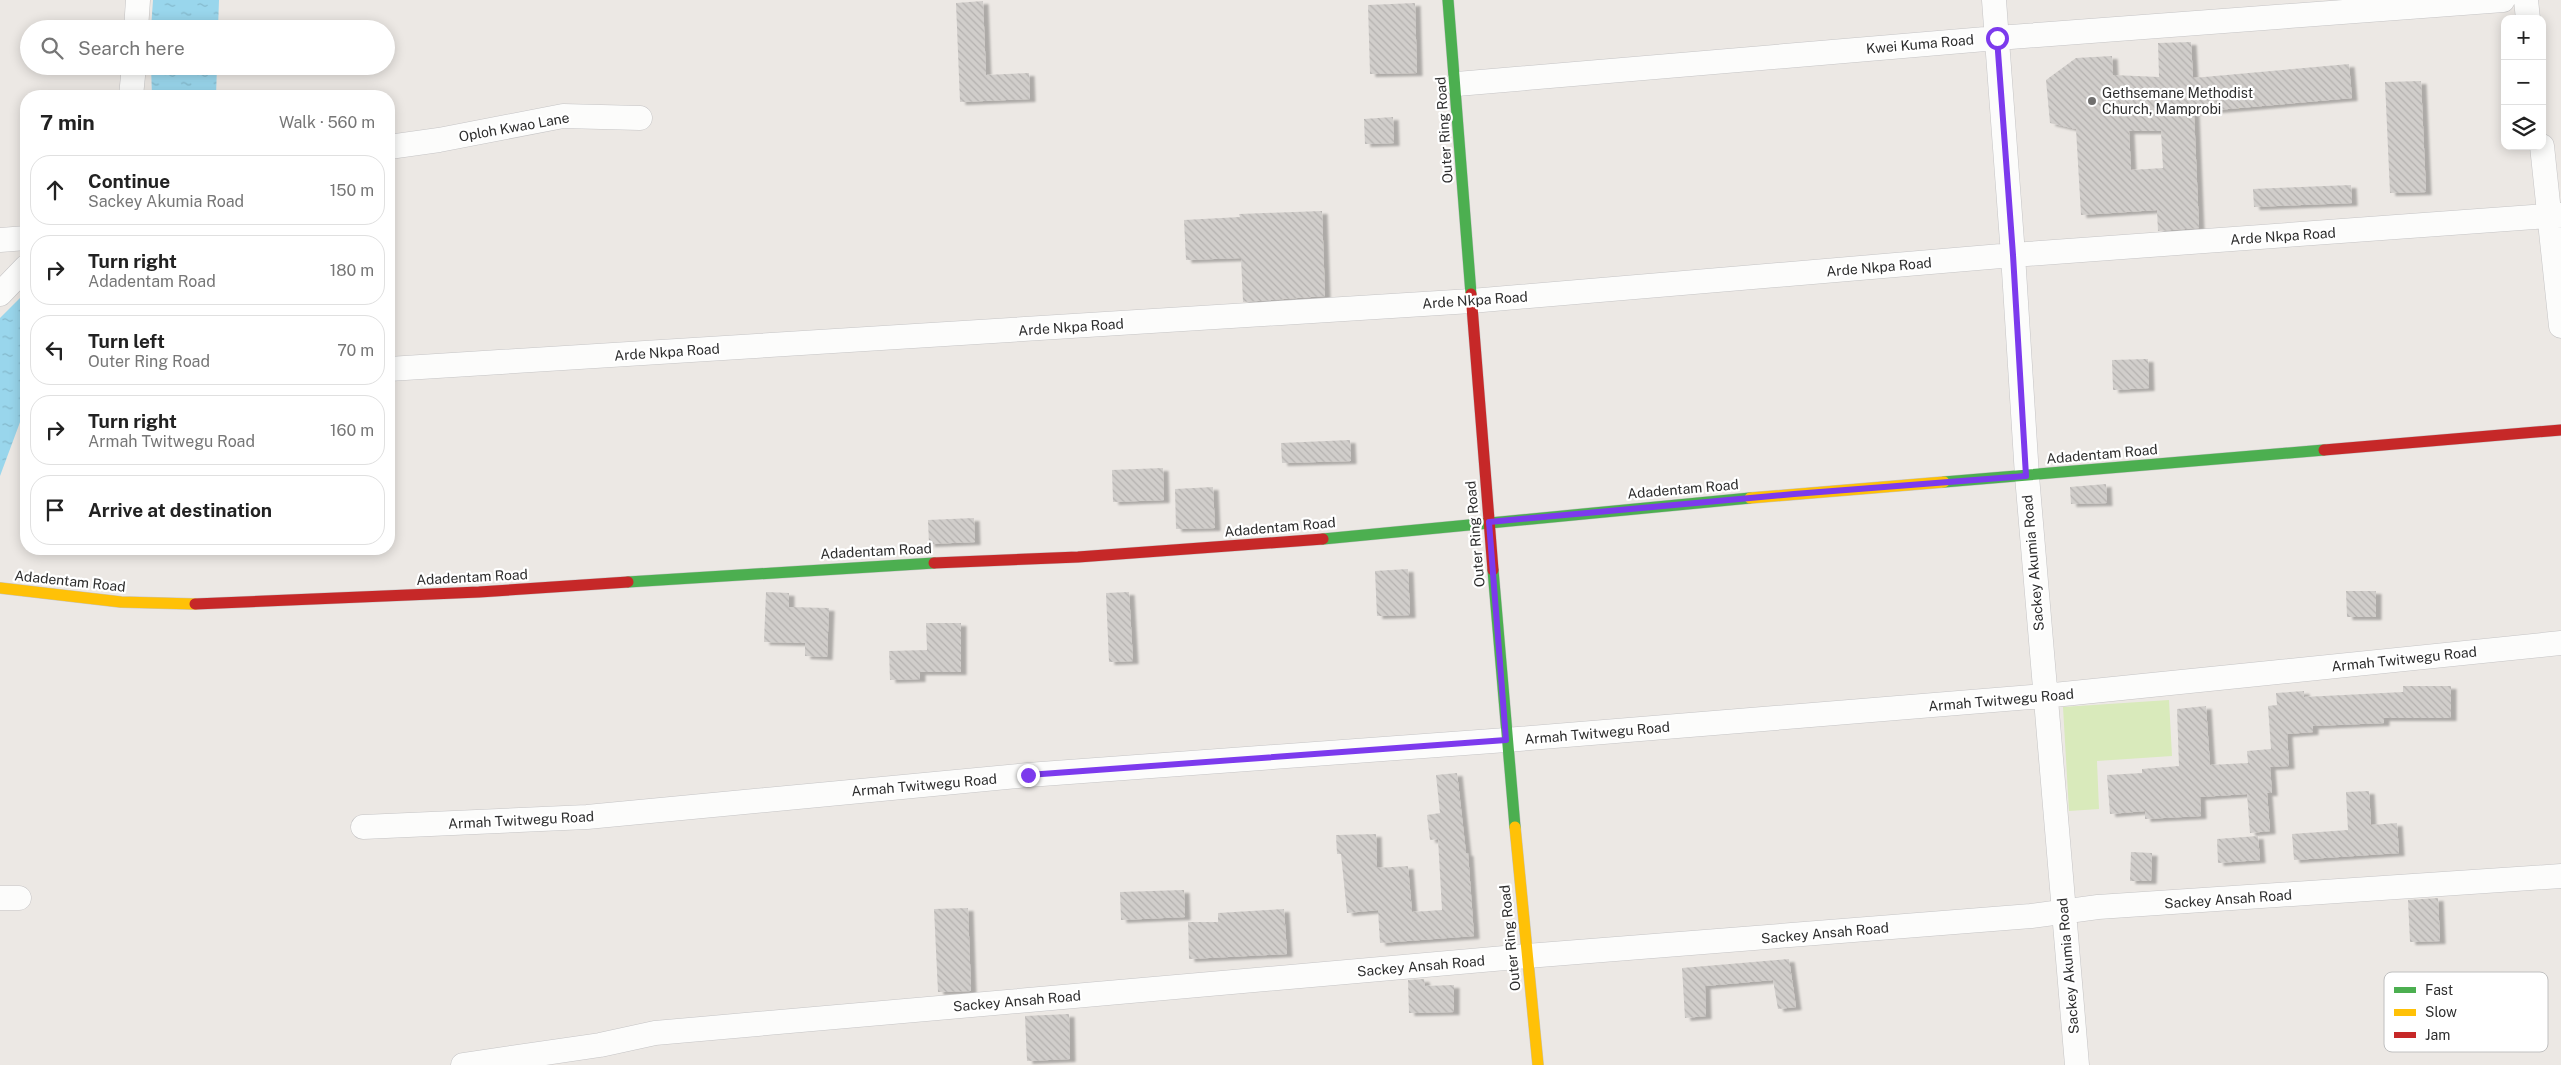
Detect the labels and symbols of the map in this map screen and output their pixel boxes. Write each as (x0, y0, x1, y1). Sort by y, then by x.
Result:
route start (1986, 27, 2009, 50)
street label: Kwei Kuma Road (1865, 31, 1975, 57)
street label: Outer Ring Road (1432, 76, 1456, 184)
place label: Gethsemane Methodist Church, Mamprobi (2102, 85, 2253, 117)
marker: Gethsemane Methodist Church, Mamprobi (2086, 95, 2098, 107)
street label: Oploh Kwao Lane (457, 109, 571, 145)
street label: Arde Nkpa Road (2230, 224, 2336, 248)
street label: Arde Nkpa Road (1826, 254, 1932, 280)
street label: Arde Nkpa Road (1422, 288, 1528, 312)
street label: Arde Nkpa Road (1018, 315, 1124, 339)
street label: Arde Nkpa Road (614, 340, 720, 364)
street label: Adadentam Road (2046, 441, 2158, 467)
street label: Adadentam Road (1627, 476, 1739, 502)
street label: Outer Ring Road (1462, 480, 1488, 588)
street label: Sackey Akumia Road (2019, 494, 2047, 632)
street label: Adadentam Road (1224, 514, 1336, 540)
street label: Adadentam Road (820, 540, 932, 562)
street label: Adadentam Road (416, 566, 528, 588)
street label: Adadentam Road (14, 567, 126, 595)
street label: Armah Twitwegu Road (2331, 643, 2477, 675)
street label: Armah Twitwegu Road (1928, 686, 2074, 714)
street label: Armah Twitwegu Road (1524, 719, 1670, 747)
route end (1017, 764, 1040, 787)
street label: Armah Twitwegu Road (851, 771, 997, 799)
street label: Armah Twitwegu Road (448, 808, 594, 832)
street label: Outer Ring Road (1496, 884, 1524, 992)
street label: Sackey Ansah Road (2163, 887, 2293, 911)
street label: Sackey Akumia Road (2054, 897, 2082, 1035)
street label: Sackey Ansah Road (1760, 919, 1890, 947)
street label: Sackey Ansah Road (1356, 952, 1486, 980)
legend (2384, 972, 2548, 1052)
text: Fast (2425, 982, 2453, 998)
street label: Sackey Ansah Road (952, 987, 1082, 1015)
text: Slow (2425, 1004, 2457, 1020)
text: Jam (2425, 1027, 2450, 1043)

